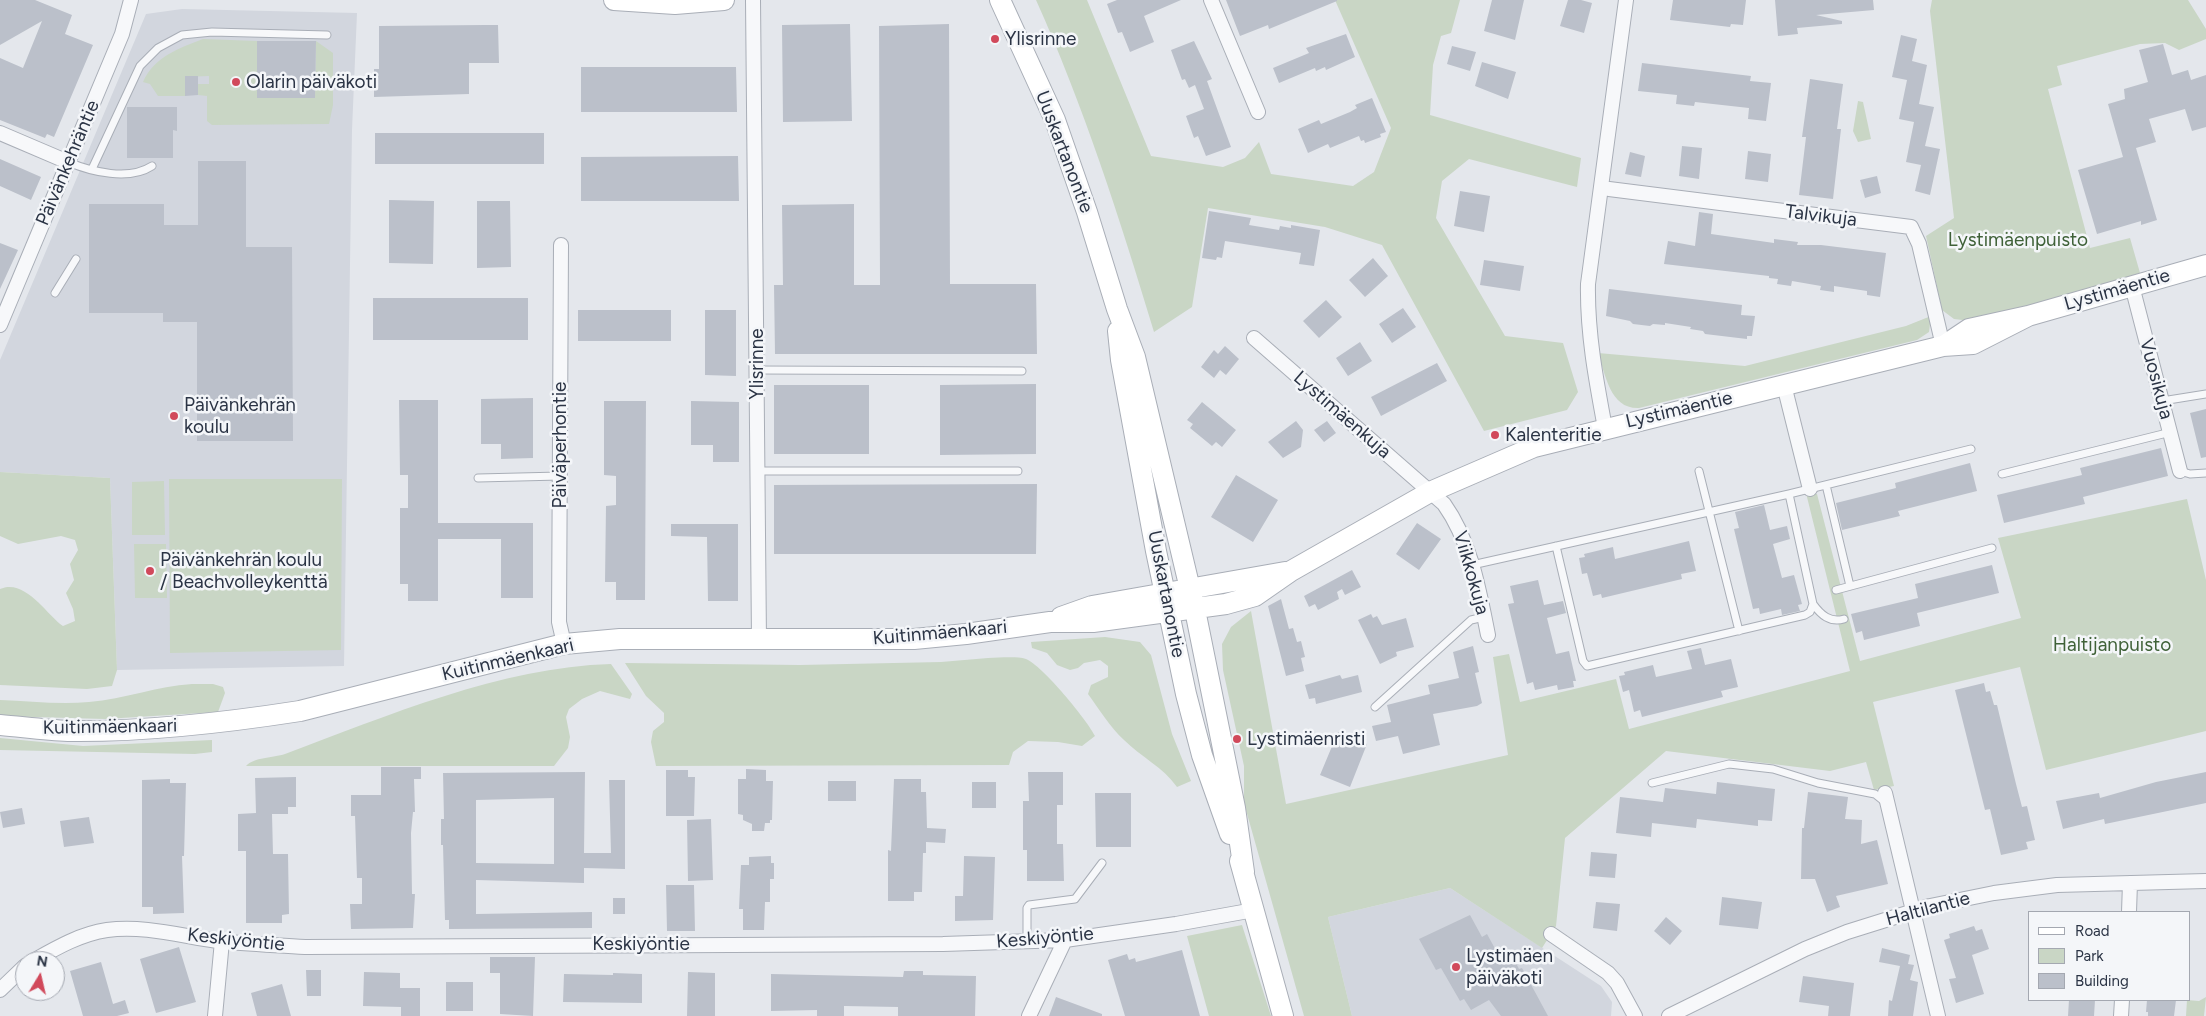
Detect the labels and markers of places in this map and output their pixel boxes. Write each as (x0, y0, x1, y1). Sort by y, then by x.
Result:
place label: Ylisrinne (1005, 28, 1076, 50)
marker: Ylisrinne (989, 33, 1001, 45)
place label: Olarin päiväkoti (246, 71, 377, 93)
marker: Olarin päiväkoti (230, 76, 242, 88)
place label: Päivänkehrän koulu (184, 394, 296, 438)
marker: Päivänkehrän koulu (168, 410, 180, 422)
place label: Kalenteritie (1505, 424, 1602, 446)
marker: Kalenteritie (1489, 429, 1501, 441)
place label: Päivänkehrän koulu / Beachvolleykenttä (160, 549, 328, 593)
marker: Päivänkehrän koulu / Beachvolleykenttä (144, 565, 156, 577)
place label: Lystimäenristi (1247, 728, 1365, 750)
marker: Lystimäenristi (1231, 733, 1243, 745)
place label: Lystimäen päiväkoti (1466, 945, 1553, 989)
marker: Lystimäen päiväkoti (1450, 961, 1462, 973)

